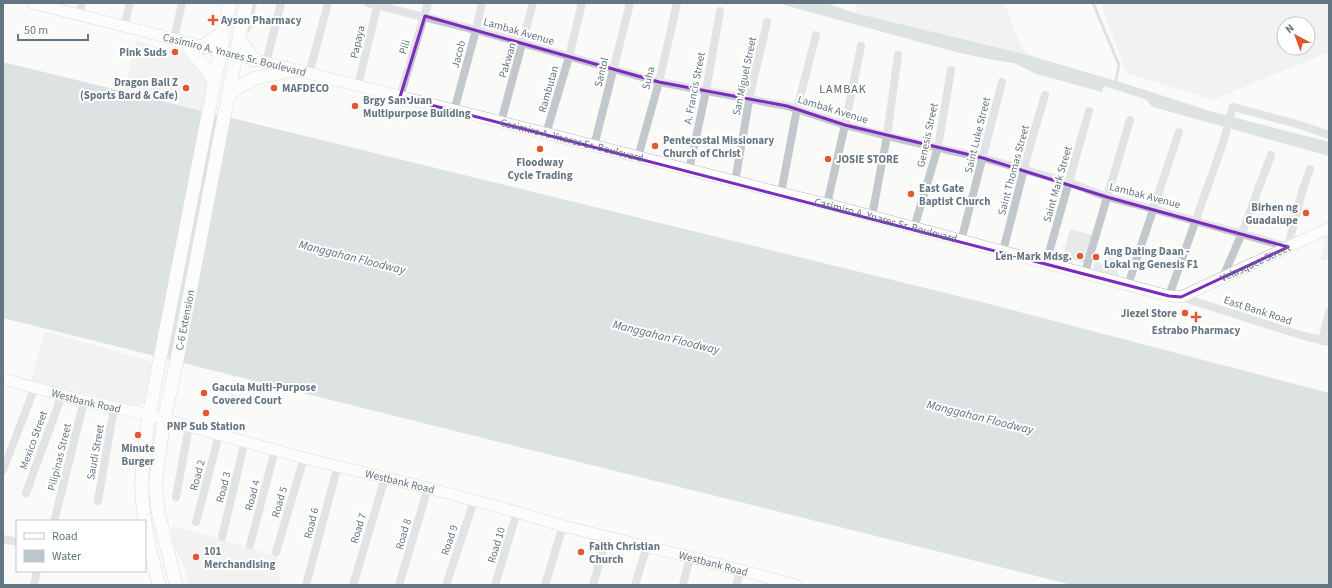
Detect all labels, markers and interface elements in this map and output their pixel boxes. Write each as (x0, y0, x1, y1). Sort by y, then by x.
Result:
place label: Ayson Pharmacy (220, 13, 302, 28)
street label: Lambak Avenue (482, 14, 557, 49)
marker: Ayson Pharmacy (208, 15, 218, 25)
scale bar (18, 16, 88, 42)
north arrow (1276, 16, 1316, 56)
text: N (1282, 21, 1297, 37)
text: 50 m (24, 22, 48, 39)
street label: Papaya (346, 24, 369, 60)
street label: Casimiro A. Ynares Sr. Boulevard (161, 29, 308, 80)
street label: San Miguel Street (729, 35, 760, 117)
street label: Pili (395, 38, 414, 56)
street label: Jacob (448, 39, 469, 69)
street label: Pakwan (495, 41, 520, 80)
place label: Pink Suds (119, 45, 167, 60)
marker: Pink Suds (170, 47, 180, 57)
street label: A. Francis Street (680, 50, 709, 126)
street label: Santol (591, 56, 612, 88)
street label: Rambutan (535, 64, 562, 114)
street label: Suha (638, 65, 659, 91)
place label: Dragon Ball Z (Sports Bard & Cafe) (80, 75, 178, 103)
place label: MAFDECO (282, 81, 329, 96)
district label: LAMBAK (819, 81, 867, 98)
marker: Dragon Ball Z (Sports Bard & Cafe) (181, 83, 191, 93)
marker: MAFDECO (269, 83, 279, 93)
street label: Lambak Avenue (796, 92, 870, 127)
place label: Brgy San Juan Multipurpose Building (363, 93, 471, 121)
street label: Saint Luke Street (961, 95, 994, 175)
marker: Brgy San Juan Multipurpose Building (350, 101, 360, 111)
street label: Genesis Street (913, 101, 942, 169)
street label: Casimiro A. Ynares Sr. Boulevard (499, 115, 645, 166)
street label: Saint Thomas Street (994, 123, 1033, 217)
place label: Pentecostal Missionary Church of Christ (663, 133, 775, 161)
marker: Pentecostal Missionary Church of Christ (650, 141, 660, 151)
marker: Floodway Cycle Trading (535, 144, 545, 154)
street label: Saint Mark Street (1039, 144, 1076, 224)
place label: JOSIE STORE (836, 152, 899, 167)
marker: JOSIE STORE (823, 154, 833, 164)
place label: Floodway Cycle Trading (507, 155, 573, 183)
street label: Lambak Avenue (1108, 179, 1183, 212)
place label: East Gate Baptist Church (919, 181, 990, 209)
marker: East Gate Baptist Church (906, 189, 916, 199)
street label: Casimiro A. Ynares Sr. Boulevard (813, 194, 959, 247)
place label: Birhen ng Guadalupe (1245, 200, 1298, 228)
marker: Birhen ng Guadalupe (1301, 208, 1311, 218)
water label: Manggahan Floodway (297, 236, 408, 279)
street label: Velasquez Street (1218, 240, 1293, 286)
place label: Ang Dating Daan - Lokal ng Genesis F1 (1103, 244, 1199, 272)
place label: Len-Mark Mdsg. (995, 249, 1072, 264)
marker: Len-Mark Mdsg. (1075, 251, 1085, 261)
marker: Ang Dating Daan - Lokal ng Genesis F1 (1091, 252, 1101, 262)
street label: C-6 Extension (172, 289, 198, 352)
street label: East Bank Road (1222, 292, 1294, 329)
place label: Jiezel Store (1121, 306, 1177, 321)
marker: Jiezel Store (1180, 308, 1190, 318)
marker: Estrabo Pharmacy (1191, 312, 1201, 322)
water label: Manggahan Floodway (611, 316, 722, 359)
place label: Estrabo Pharmacy (1152, 323, 1241, 338)
place label: Gacula Multi-Purpose Covered Court (212, 380, 316, 408)
street label: Westbank Road (50, 385, 122, 417)
marker: Gacula Multi-Purpose Covered Court (199, 388, 209, 398)
water label: Manggahan Floodway (925, 396, 1036, 439)
street label: Mexico Street (16, 408, 51, 472)
marker: PNP Sub Station (201, 408, 211, 418)
place label: PNP Sub Station (167, 419, 245, 434)
street label: Pilipinas Street (44, 421, 75, 493)
street label: Saudi Street (83, 423, 108, 481)
marker: Minute Burger (133, 430, 143, 440)
place label: Minute Burger (121, 441, 155, 469)
street label: Road 2 (186, 458, 209, 492)
street label: Westbank Road (364, 466, 436, 497)
street label: Road 3 (212, 470, 235, 504)
street label: Road 4 (241, 478, 264, 512)
street label: Road 5 (268, 485, 291, 519)
street label: Road 6 (300, 506, 323, 540)
street label: Road 7 (347, 511, 370, 545)
street label: Road 8 (392, 517, 415, 551)
legend (16, 520, 146, 572)
street label: Road 9 (438, 523, 461, 557)
street label: Road 10 (484, 525, 509, 565)
text: Road (52, 528, 78, 545)
place label: Faith Christian Church (589, 539, 660, 567)
place label: 101 Merchandising (204, 544, 275, 572)
marker: Faith Christian Church (576, 547, 586, 557)
text: Water (52, 548, 82, 565)
street label: Westbank Road (677, 548, 749, 580)
marker: 101 Merchandising (191, 552, 201, 562)

